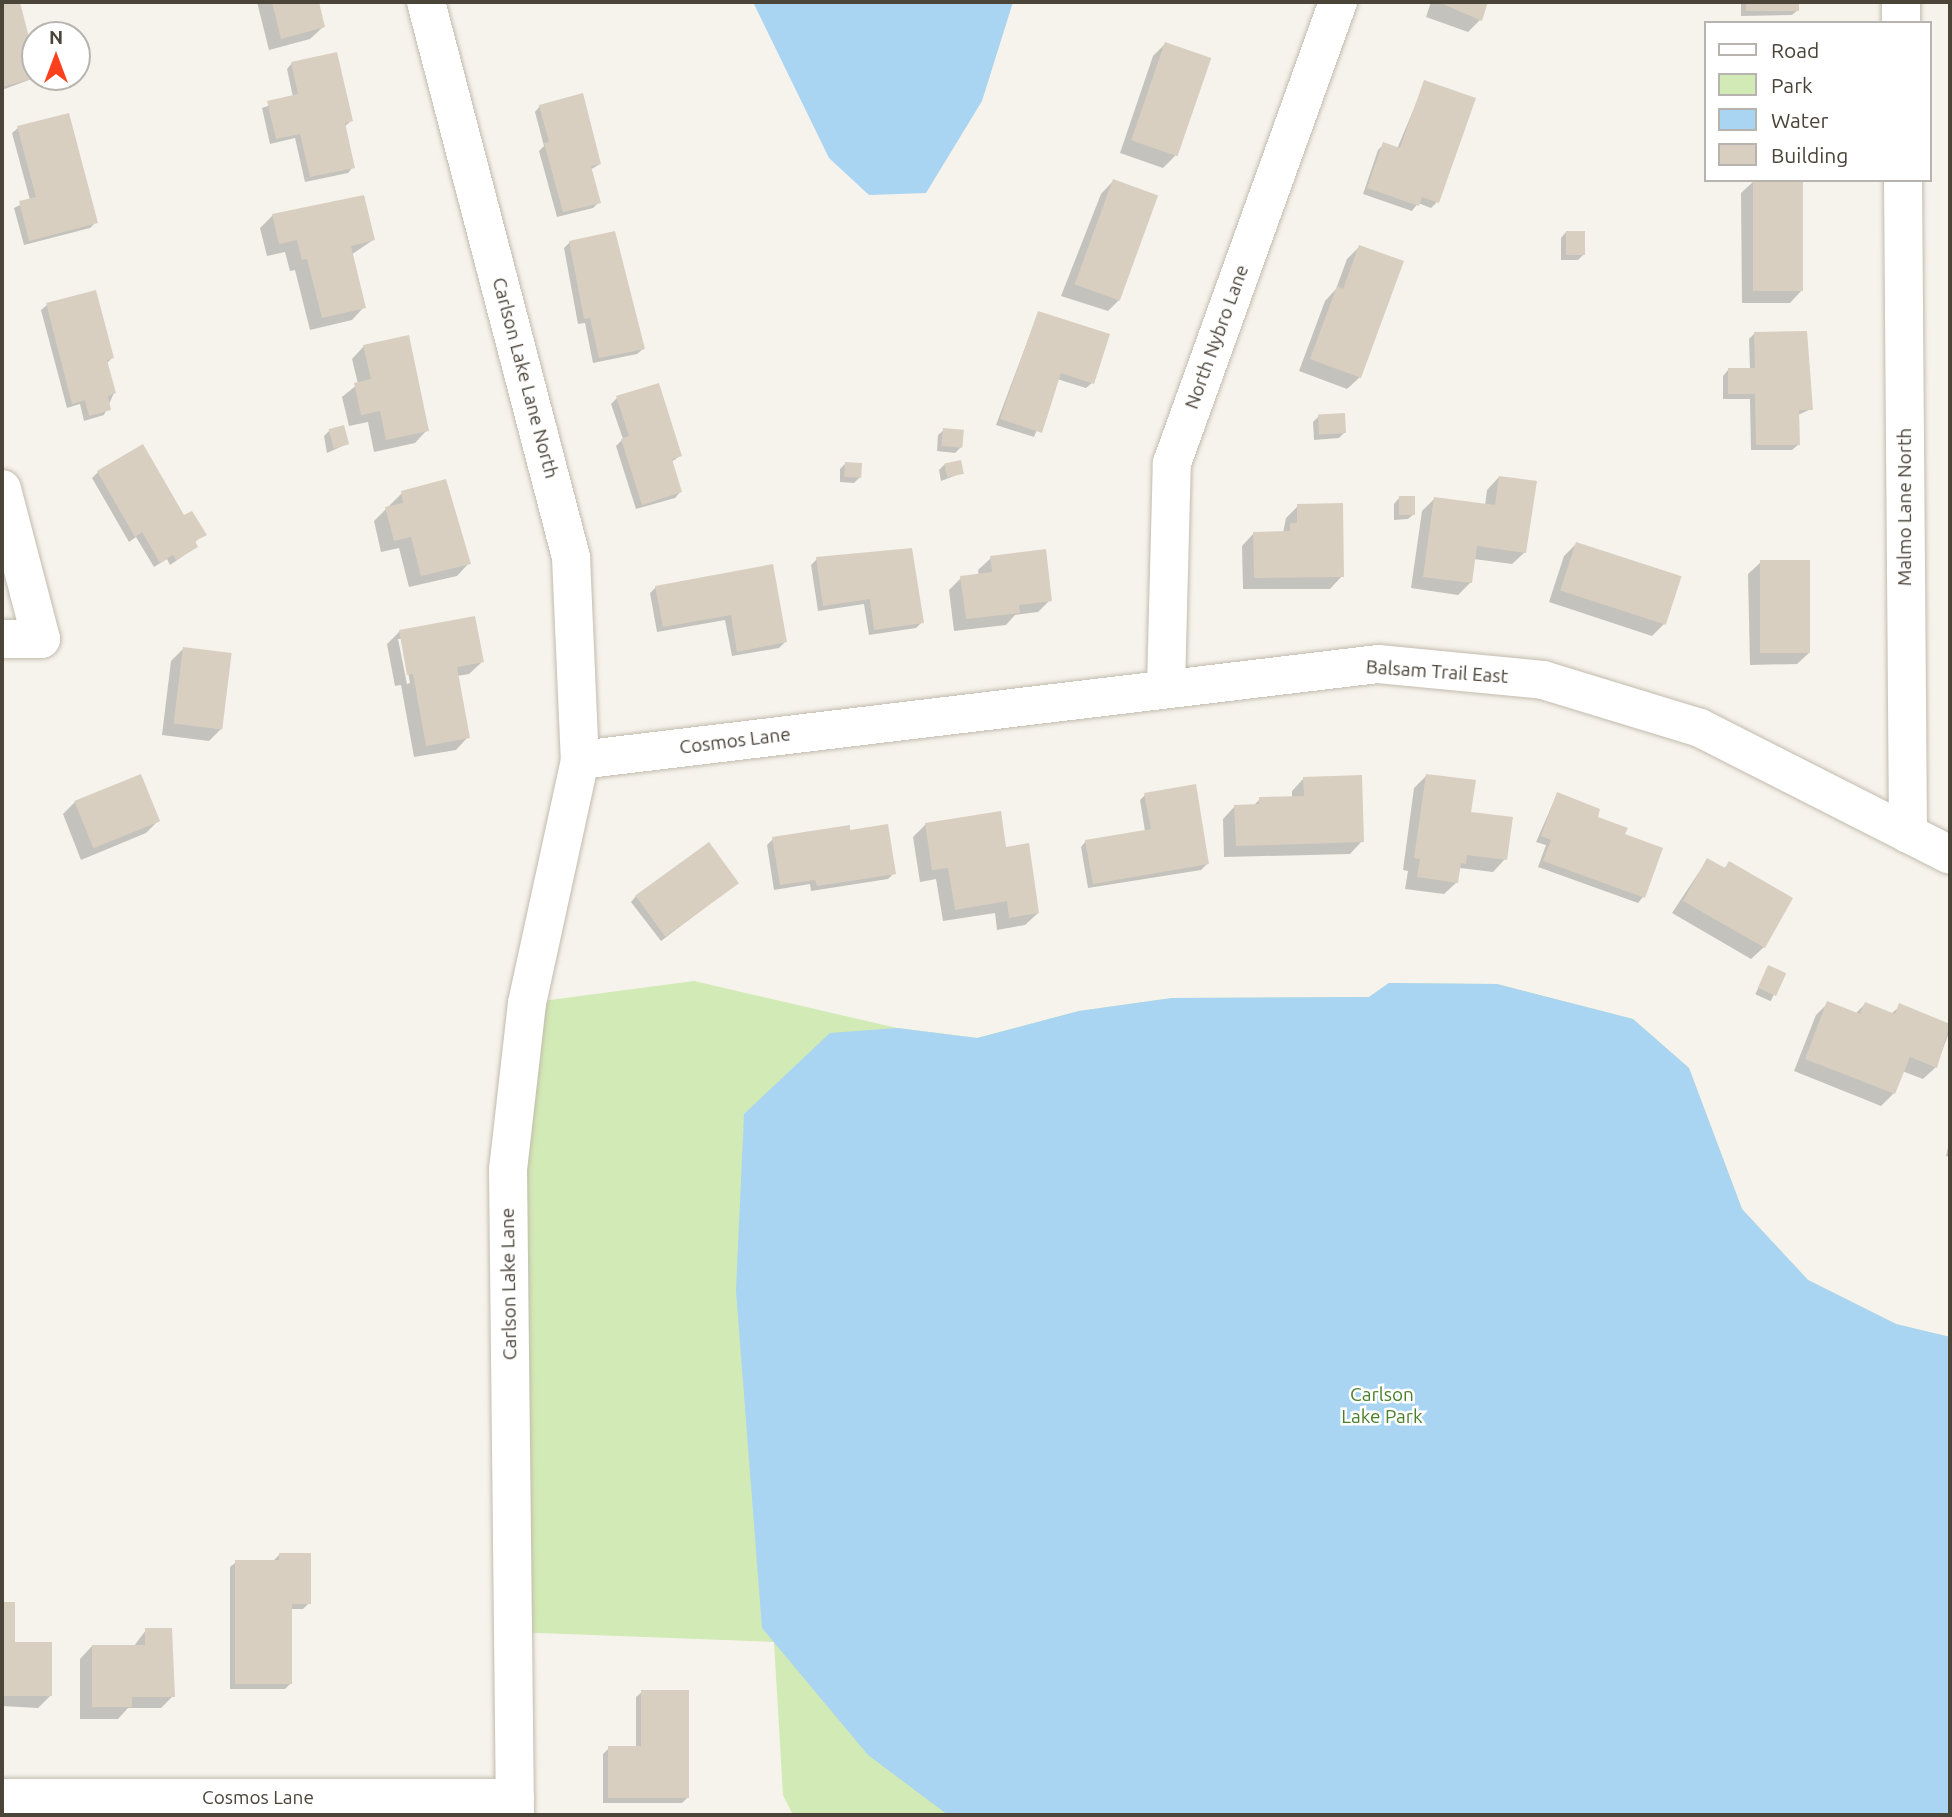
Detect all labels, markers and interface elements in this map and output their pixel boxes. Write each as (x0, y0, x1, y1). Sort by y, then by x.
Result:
north arrow (21, 21, 91, 91)
legend (1703, 21, 1931, 182)
text: N (49, 26, 63, 48)
text: Road (1771, 38, 1819, 62)
text: Park (1771, 73, 1813, 97)
text: Water (1771, 108, 1829, 132)
text: Building (1771, 143, 1848, 167)
street label: North Nybro Lane (1180, 262, 1254, 412)
street label: Carlson Lake Lane North (487, 275, 563, 481)
street label: Malmo Lane North (1894, 428, 1916, 586)
street label: Balsam Trail East (1365, 656, 1509, 688)
street label: Cosmos Lane (678, 723, 792, 759)
street label: Carlson Lake Lane (496, 1208, 522, 1360)
park label: Carlson Lake Park (1341, 1384, 1423, 1428)
street label: Cosmos Lane (202, 1787, 314, 1809)

